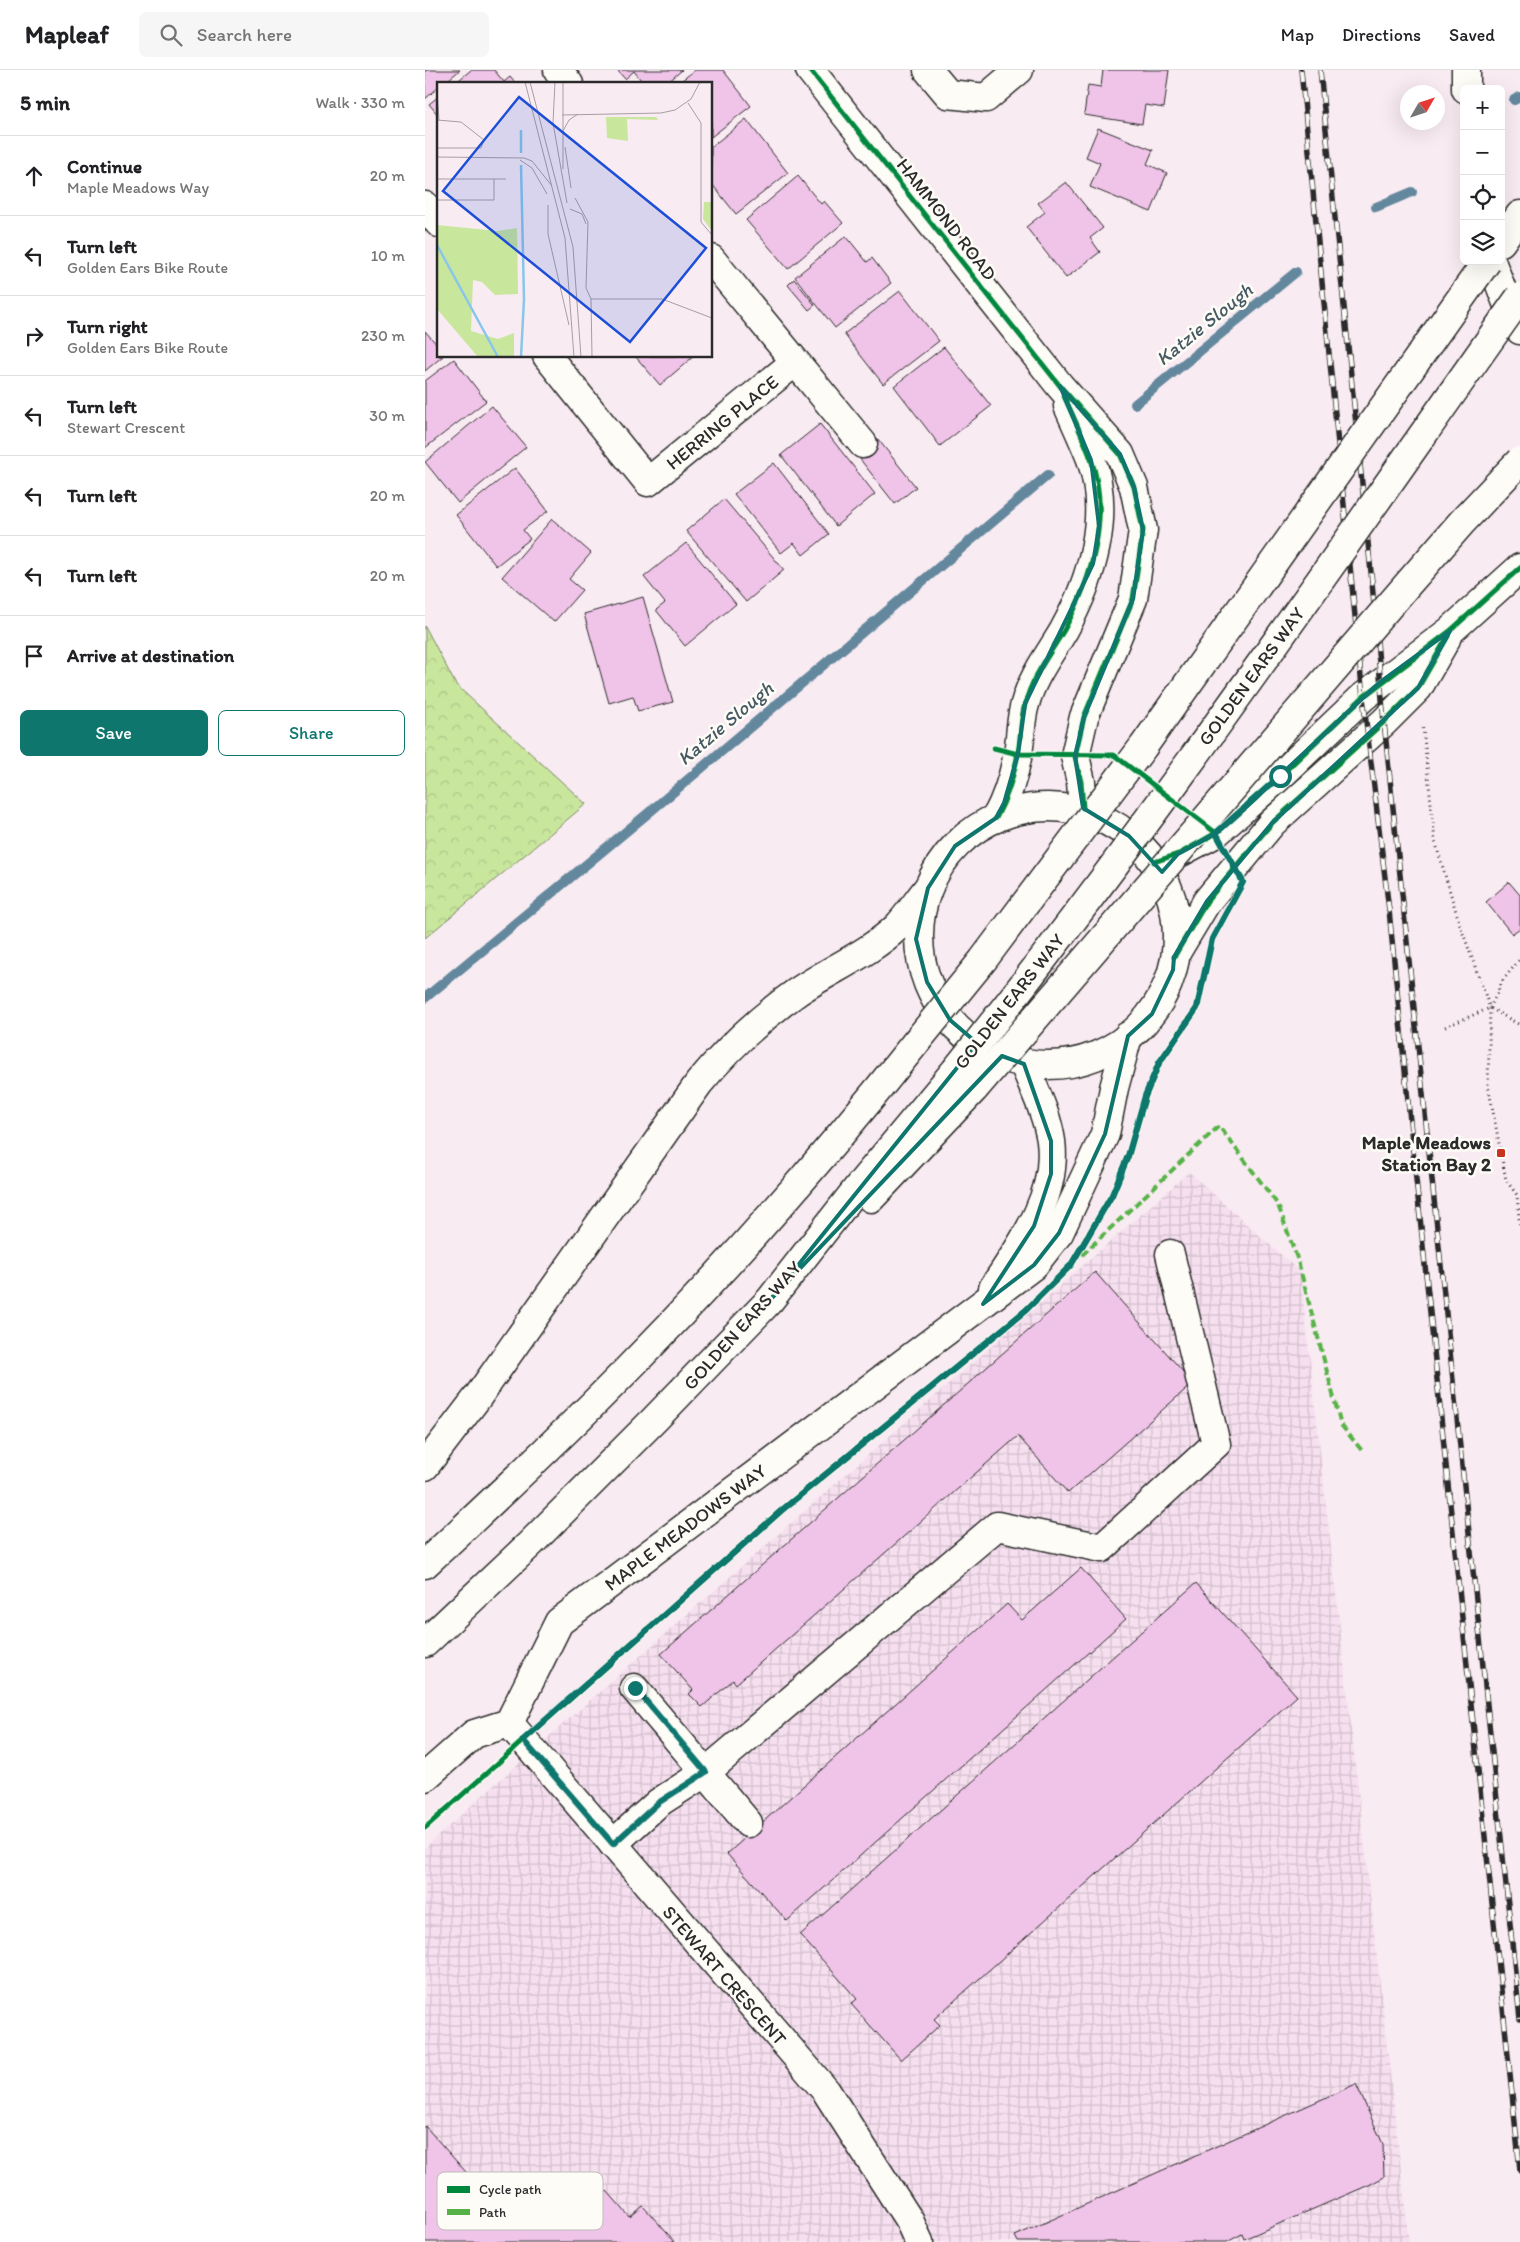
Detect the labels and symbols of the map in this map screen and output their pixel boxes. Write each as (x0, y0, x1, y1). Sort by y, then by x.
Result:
inset map (437, 82, 713, 358)
north arrow (1400, 85, 1445, 130)
street label: HAMMOND ROAD (892, 154, 1001, 285)
water label: Katzie Slough (1151, 277, 1258, 370)
street label: HERRING PLACE (662, 370, 783, 475)
street label: GOLDEN EARS WAY (1193, 602, 1309, 750)
water label: Katzie Slough (672, 676, 778, 770)
route start (1269, 765, 1292, 788)
street label: GOLDEN EARS WAY (949, 929, 1069, 1074)
place label: Maple Meadows Station Bay 2 (1362, 1131, 1492, 1176)
marker: Maple Meadows Station Bay 2 (1495, 1147, 1507, 1159)
street label: GOLDEN EARS WAY (678, 1256, 806, 1394)
street label: MAPLE MEADOWS WAY (600, 1459, 771, 1596)
route end (624, 1677, 647, 1700)
street label: STEWART CRESCENT (658, 1901, 792, 2050)
legend (437, 2172, 603, 2230)
text: Cycle path (479, 2181, 542, 2198)
text: Path (479, 2204, 506, 2221)

